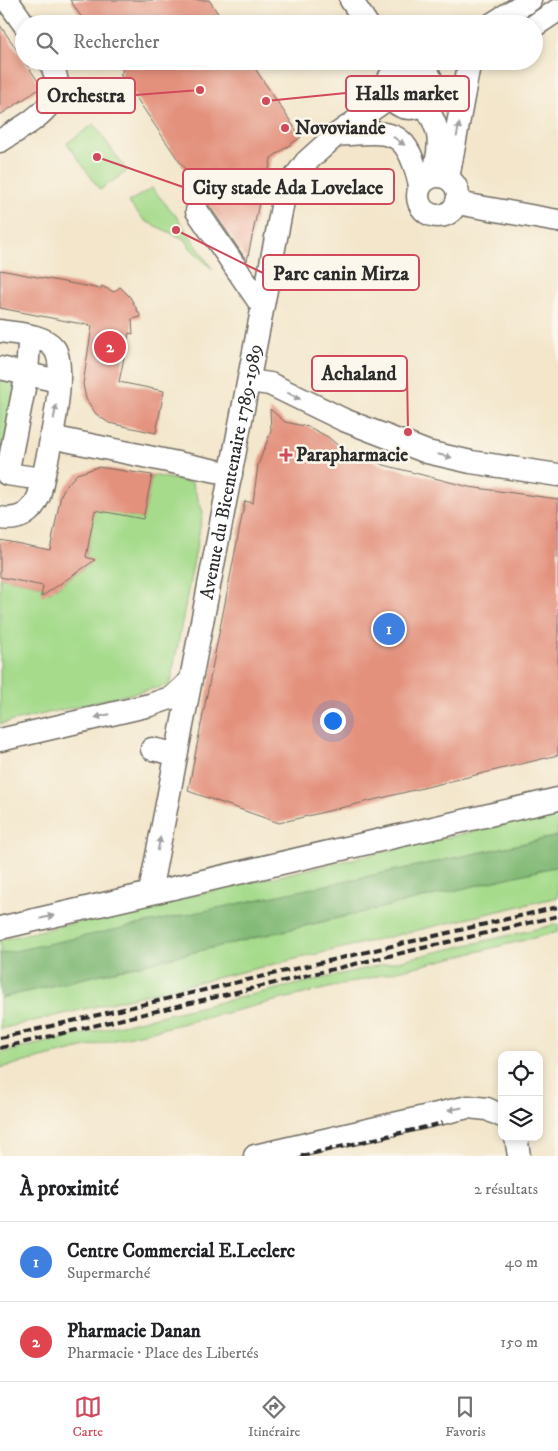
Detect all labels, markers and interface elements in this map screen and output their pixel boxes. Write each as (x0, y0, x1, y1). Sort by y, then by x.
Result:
search box (15, 15, 543, 70)
icon: search (33, 29, 61, 57)
text: Rechercher (73, 31, 159, 54)
callout: Halls market (346, 76, 469, 111)
callout: Orchestra (37, 78, 135, 113)
text: Halls market (355, 82, 459, 107)
text: Orchestra (47, 84, 125, 109)
place label: Novoviande (295, 117, 386, 140)
marker: Novoviande (279, 122, 291, 134)
one-way arrow (454, 123, 462, 138)
one-way arrow (393, 136, 406, 146)
callout: City stade Ada Lovelace (183, 169, 394, 204)
text: City stade Ada Lovelace (193, 176, 384, 201)
callout: Parc canin Mirza (263, 255, 419, 290)
text: Parc canin Mirza (273, 262, 409, 287)
pin: 2 (94, 328, 126, 366)
street label: Avenue du Bicentenaire 1789-1989 (195, 342, 267, 601)
callout: Achaland (312, 356, 407, 391)
text: Achaland (320, 362, 398, 387)
one-way arrow (287, 392, 302, 400)
one-way arrow (52, 404, 60, 420)
place label: Parapharmacie (296, 444, 408, 467)
marker: Parapharmacie (280, 449, 292, 461)
one-way arrow (438, 452, 453, 460)
pin: 1 (373, 610, 405, 648)
your location (320, 708, 346, 734)
one-way arrow (95, 712, 110, 720)
one-way arrow (155, 836, 163, 852)
one-way arrow (40, 913, 55, 921)
map controls (498, 1051, 543, 1141)
button: locate (498, 1051, 543, 1096)
button: layers (498, 1096, 543, 1141)
one-way arrow (447, 1105, 463, 1113)
text: À proximité (20, 1176, 119, 1202)
text: 2 résultats (474, 1179, 538, 1199)
text: Centre Commercial E.Leclerc (67, 1240, 295, 1263)
text: 1 (33, 1252, 39, 1272)
text: 40 m (505, 1252, 538, 1272)
text: Supermarché (67, 1263, 150, 1283)
text: Pharmacie Danan (67, 1320, 201, 1343)
text: 2 (32, 1332, 40, 1352)
text: 150 m (500, 1332, 538, 1352)
text: Pharmacie · Place des Libertés (67, 1343, 259, 1363)
tab: Carte (72, 1393, 103, 1441)
tab: Itinéraire (248, 1393, 300, 1441)
tab: Favoris (445, 1393, 486, 1441)

